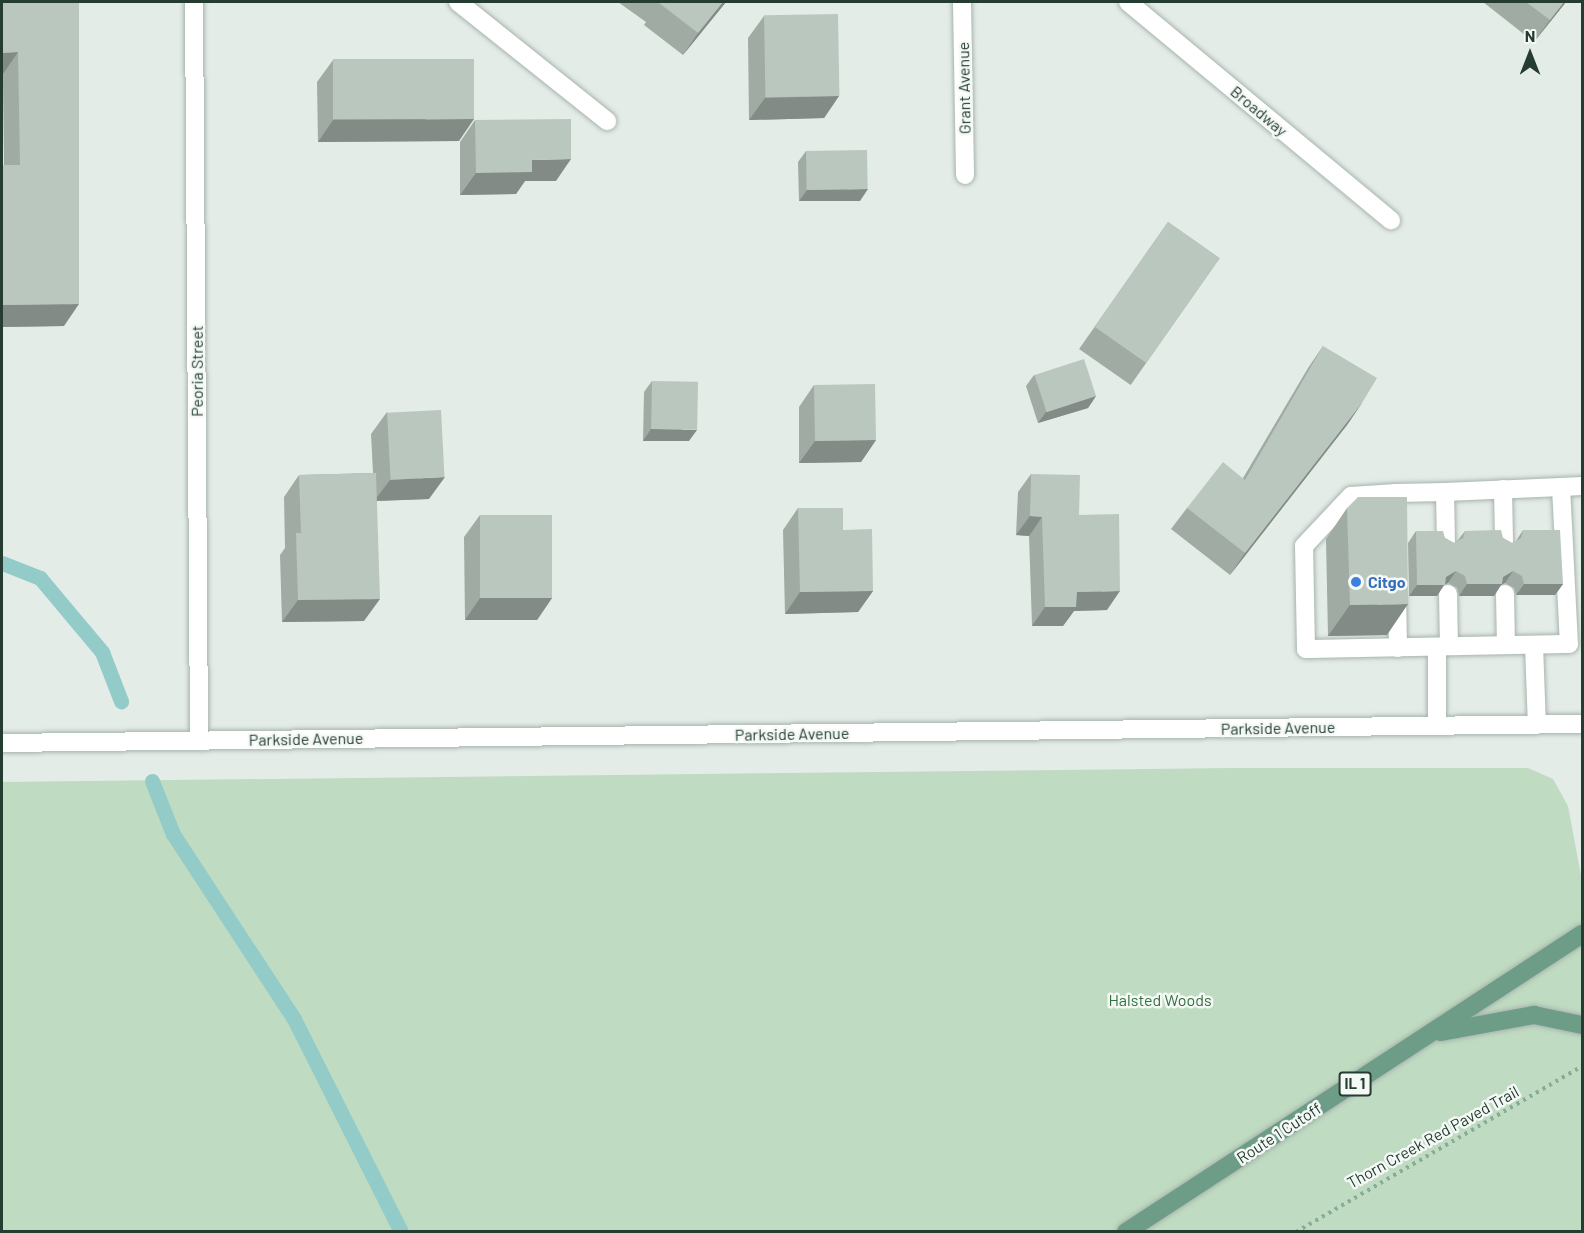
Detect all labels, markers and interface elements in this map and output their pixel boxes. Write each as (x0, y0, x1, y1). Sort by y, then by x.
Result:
north arrow (1500, 24, 1560, 84)
text: N (1525, 26, 1535, 45)
street label: Grant Avenue (954, 42, 974, 134)
street label: Broadway (1227, 82, 1291, 140)
street label: Peoria Street (187, 325, 207, 417)
place label: Citgo (1368, 572, 1406, 592)
marker: Citgo (1349, 575, 1363, 589)
street label: Parkside Avenue (1221, 717, 1335, 739)
street label: Parkside Avenue (735, 723, 849, 745)
street label: Parkside Avenue (249, 728, 363, 750)
park label: Halsted Woods (1108, 990, 1212, 1010)
road number: IL 1 (1338, 1072, 1372, 1096)
street label: Thorn Creek Red Paved Trail (1344, 1082, 1522, 1192)
street label: Route 1 Cutoff (1233, 1099, 1325, 1167)

